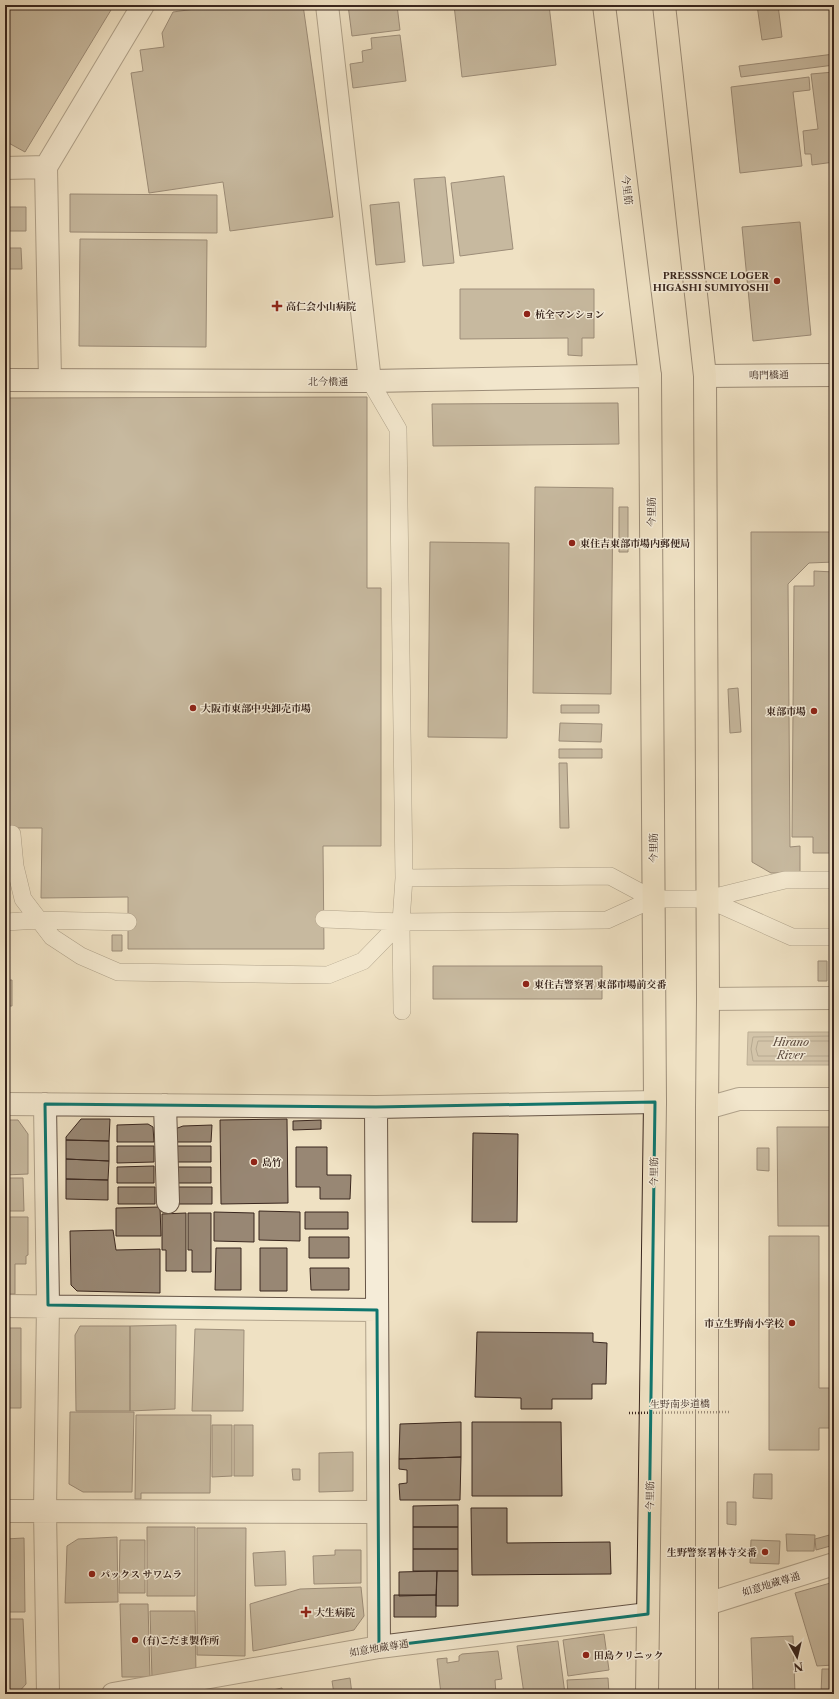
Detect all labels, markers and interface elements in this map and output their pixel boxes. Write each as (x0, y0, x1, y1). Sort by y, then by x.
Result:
street label: 今里筋 (619, 174, 635, 206)
place label: PRESSSNCE LOGER HIGASHI SUMIYOSHI (653, 269, 770, 294)
marker: PRESSSNCE LOGER HIGASHI SUMIYOSHI (772, 276, 782, 286)
marker: 高仁会小山病院 (271, 300, 283, 312)
place label: 高仁会小山病院 (286, 300, 356, 313)
place label: 杭全マンション (535, 308, 605, 321)
marker: 杭全マンション (522, 309, 532, 319)
street label: 鳴門橋通 (749, 368, 789, 382)
street label: 北今橋通 (308, 375, 348, 388)
street label: 今里筋 (645, 497, 658, 527)
place label: 東住吉東部市場内郵便局 (580, 537, 690, 550)
marker: 東住吉東部市場内郵便局 (567, 538, 577, 548)
place label: 大阪市東部中央卸売市場 (201, 702, 311, 715)
marker: 大阪市東部中央卸売市場 (188, 703, 198, 713)
place label: 東部市場 (766, 705, 806, 718)
marker: 東部市場 (809, 706, 819, 716)
street label: 今里筋 (647, 833, 660, 863)
place label: 東住吉警察署 東部市場前交番 (534, 978, 667, 991)
marker: 東住吉警察署 東部市場前交番 (521, 979, 531, 989)
water label: Hirano River (772, 1035, 809, 1062)
place label: 島竹 (262, 1156, 282, 1169)
marker: 島竹 (249, 1157, 259, 1167)
street label: 今里筋 (647, 1157, 661, 1187)
place label: 市立生野南小学校 (704, 1317, 784, 1330)
marker: 市立生野南小学校 (787, 1318, 797, 1328)
street label: 生野南歩道橋 (650, 1397, 710, 1411)
street label: 今里筋 (643, 1481, 657, 1511)
place label: 生野警察署林寺交番 (666, 1546, 757, 1559)
marker: 生野警察署林寺交番 (760, 1547, 770, 1557)
place label: パックス サワムラ (100, 1568, 182, 1581)
marker: パックス サワムラ (87, 1569, 97, 1579)
street label: 如意地蔵尊通 (740, 1569, 802, 1599)
marker: 大生病院 (300, 1606, 312, 1618)
place label: 大生病院 (315, 1606, 355, 1619)
place label: (有)こだま製作所 (143, 1634, 219, 1647)
marker: (有)こだま製作所 (130, 1635, 140, 1645)
street label: 如意地蔵尊通 (348, 1637, 410, 1659)
north arrow (777, 1637, 817, 1677)
place label: 田島クリニック (594, 1649, 663, 1662)
marker: 田島クリニック (581, 1650, 591, 1660)
text: N (792, 1659, 804, 1675)

